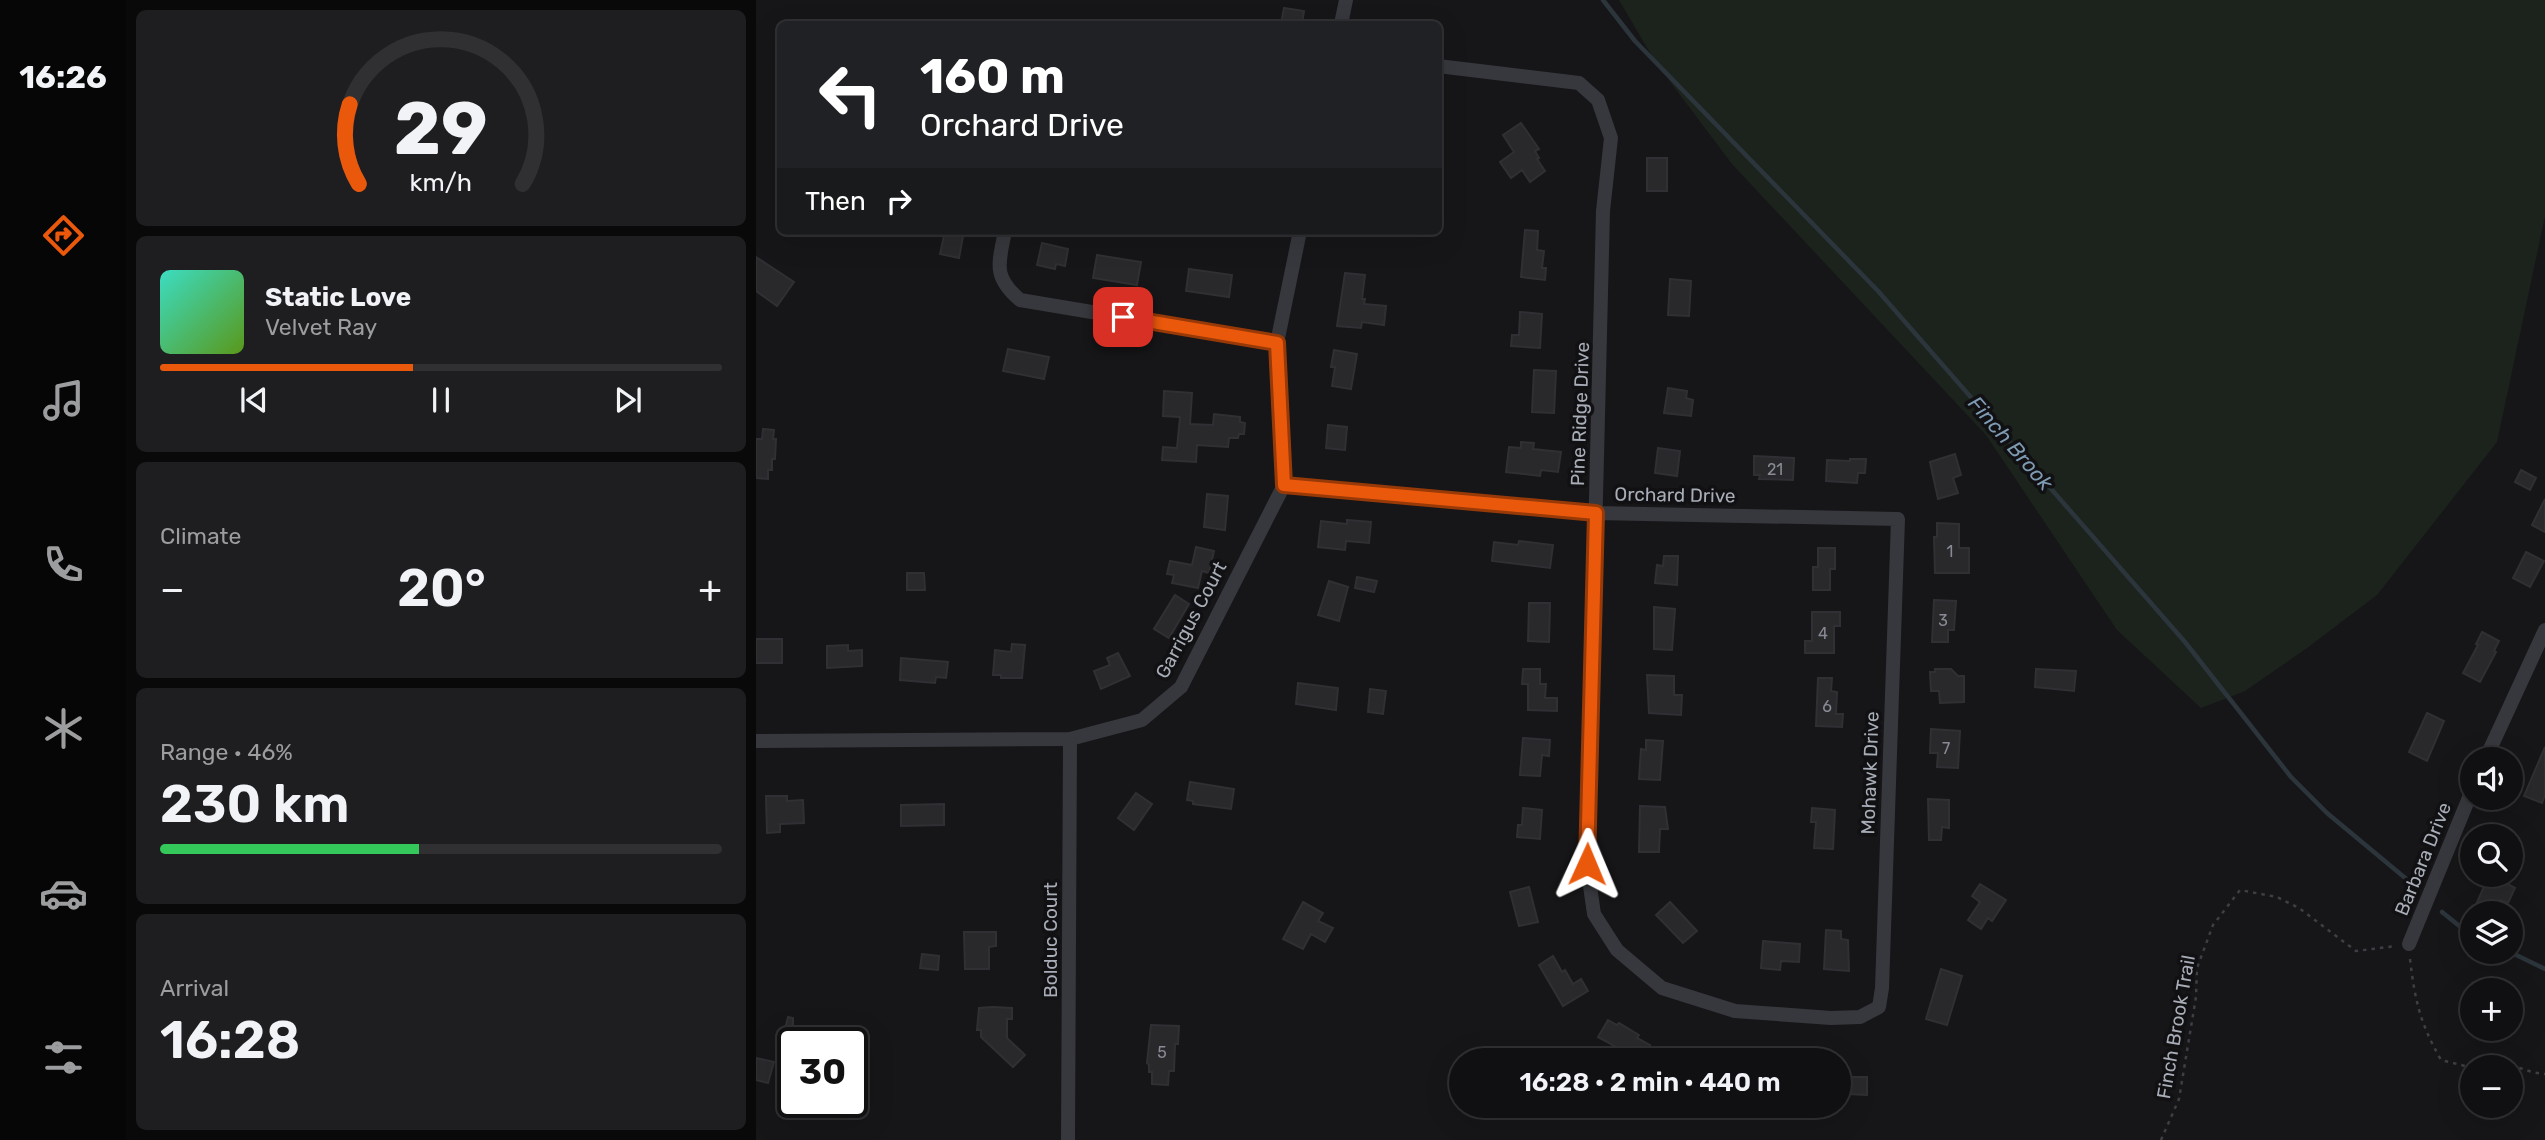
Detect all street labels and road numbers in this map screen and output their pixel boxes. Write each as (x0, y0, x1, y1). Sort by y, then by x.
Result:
street label: Pine Ridge Drive (1566, 341, 1594, 487)
street label: Orchard Drive (1614, 482, 1736, 508)
street label: Garrigus Court (1151, 557, 1232, 682)
street label: Mohawk Drive (1856, 711, 1884, 835)
street label: Barbara Drive (2390, 799, 2456, 919)
street label: Bolduc Court (1039, 882, 1062, 998)
street label: Finch Brook Trail (2152, 953, 2200, 1101)

